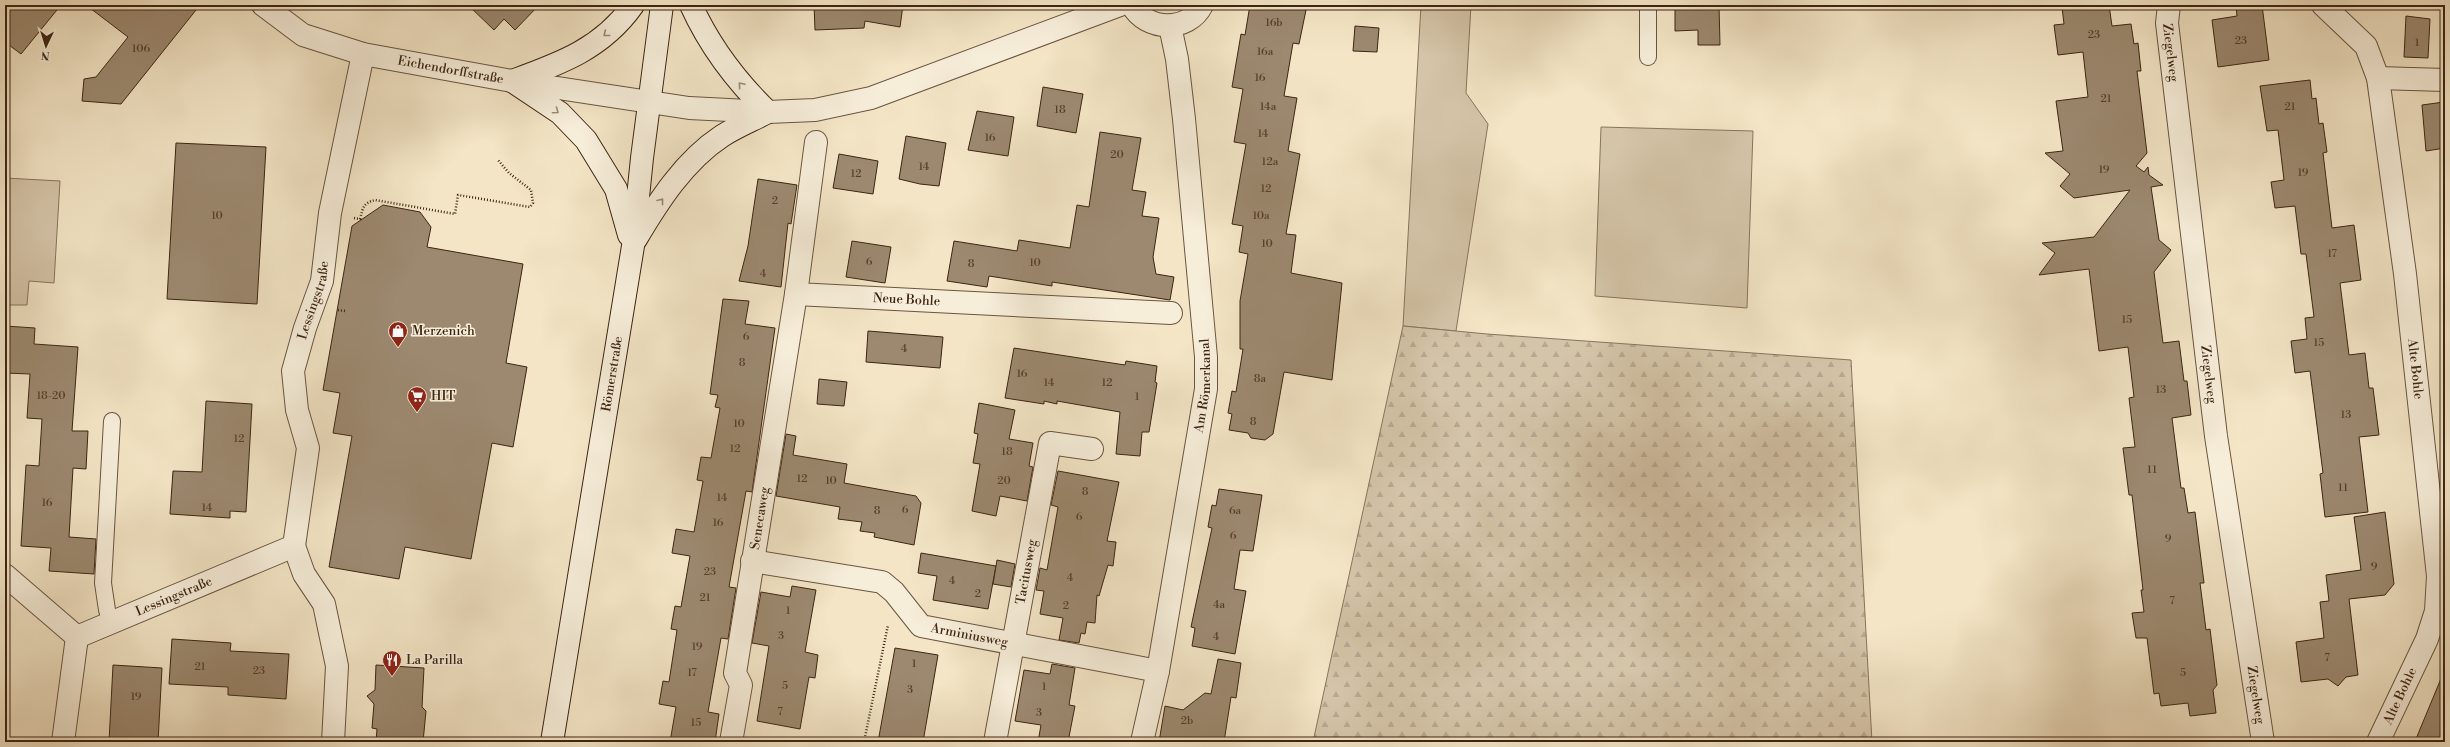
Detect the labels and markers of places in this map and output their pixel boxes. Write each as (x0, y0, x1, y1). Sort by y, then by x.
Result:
shop icon: Merzenich (387, 320, 409, 348)
place label: Merzenich (412, 323, 475, 339)
supermarket icon: HIT (406, 385, 428, 413)
place label: HIT (431, 388, 456, 404)
restaurant icon: La Parilla (381, 649, 403, 677)
place label: La Parilla (406, 652, 464, 668)

